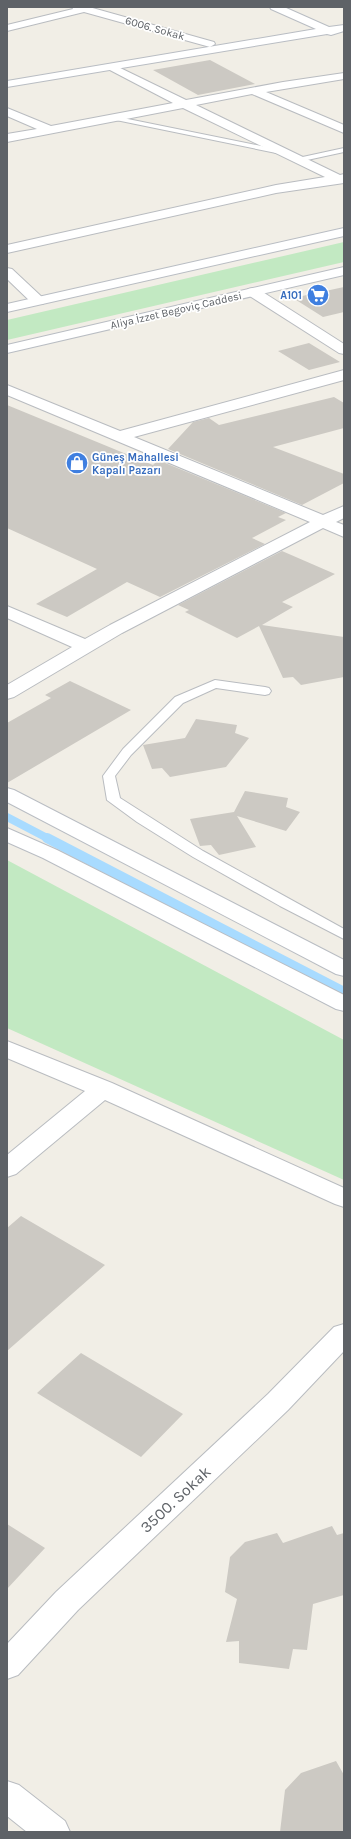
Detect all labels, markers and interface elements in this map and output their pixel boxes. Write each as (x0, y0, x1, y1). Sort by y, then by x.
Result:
street label: 6006. Sokak (124, 14, 186, 43)
supermarket icon: A101 (305, 282, 331, 308)
street label: Aliya İzzet Begoviç Caddesi (109, 288, 243, 332)
place label: A101 (280, 289, 302, 302)
shop icon: Güneş Mahallesi Kapalı Pazarı (64, 450, 90, 476)
place label: Güneş Mahallesi Kapalı Pazarı (92, 451, 179, 477)
street label: 3500. Sokak (136, 1462, 215, 1537)

